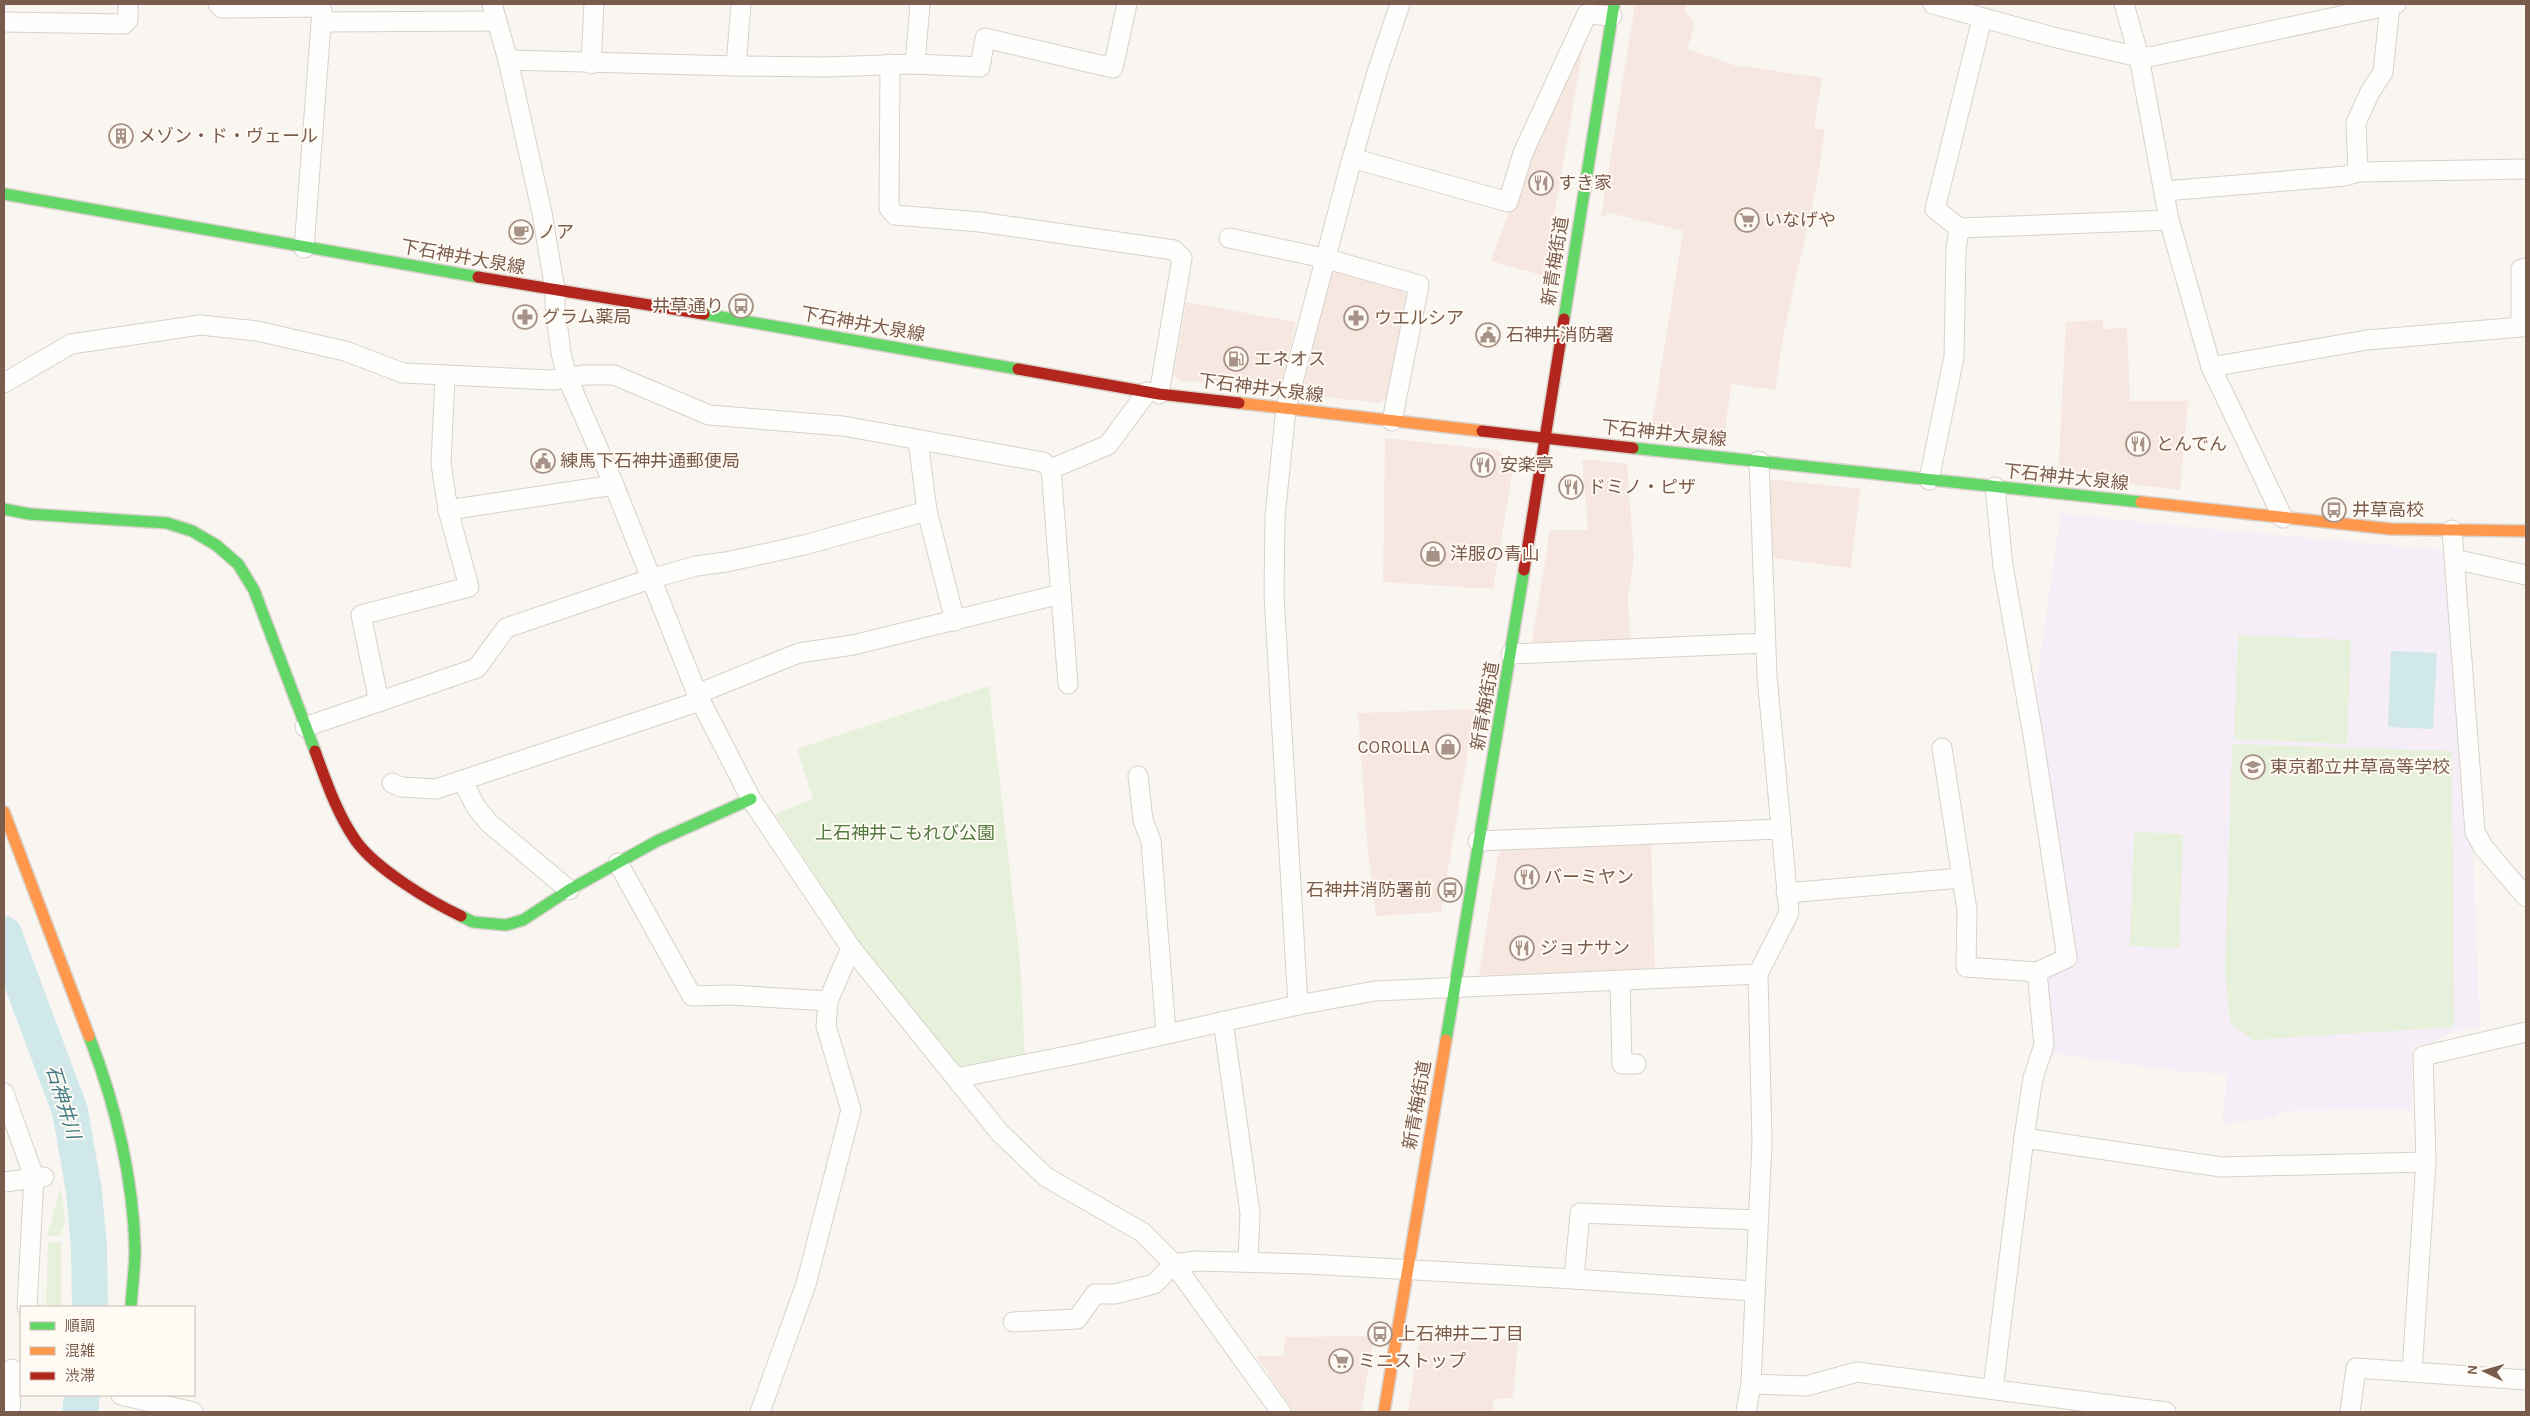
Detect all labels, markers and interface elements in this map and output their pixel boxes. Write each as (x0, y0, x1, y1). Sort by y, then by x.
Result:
building icon: メゾン・ド・ヴェール (108, 123, 134, 149)
place label: メゾン・ド・ヴェール (138, 125, 318, 147)
restaurant icon: すき家 (1528, 170, 1554, 196)
place label: すき家 (1558, 172, 1612, 194)
supermarket icon: いなげや (1734, 207, 1760, 233)
place label: いなげや (1764, 209, 1836, 231)
street label: 新青梅街道 (1537, 215, 1573, 307)
cafe icon: ノア (508, 219, 534, 245)
place label: ノア (538, 221, 574, 243)
street label: 下石神井大泉線 (399, 235, 527, 279)
bus stop icon: 井草通り (728, 293, 754, 319)
place label: 井草通り (652, 295, 724, 317)
street label: 下石神井大泉線 (799, 302, 927, 346)
pharmacy icon: グラム薬局 (512, 304, 538, 330)
pharmacy icon: ウエルシア (1343, 305, 1369, 331)
place label: グラム薬局 (542, 306, 631, 328)
place label: ウエルシア (1374, 307, 1464, 329)
public building icon: 石神井消防署 (1475, 322, 1501, 348)
place label: 石神井消防署 (1506, 324, 1614, 346)
fuel station icon: エネオス (1223, 346, 1249, 372)
place label: エネオス (1254, 348, 1326, 370)
street label: 下石神井大泉線 (1197, 369, 1325, 407)
street label: 下石神井大泉線 (1600, 415, 1728, 451)
restaurant icon: とんでん (2125, 431, 2151, 457)
place label: とんでん (2156, 433, 2227, 455)
public building icon: 練馬下石神井通郵便局 (530, 448, 556, 474)
place label: 練馬下石神井通郵便局 (560, 450, 740, 472)
restaurant icon: 安楽亭 (1470, 452, 1496, 478)
place label: 安楽亭 (1500, 454, 1554, 476)
street label: 下石神井大泉線 (2002, 459, 2130, 495)
restaurant icon: ドミノ・ピザ (1558, 474, 1584, 500)
place label: ドミノ・ピザ (1588, 476, 1696, 498)
bus stop icon: 井草高校 (2321, 497, 2347, 523)
place label: 井草高校 (2352, 499, 2424, 521)
shop icon: 洋服の青山 (1420, 541, 1446, 567)
place label: 洋服の青山 (1450, 543, 1540, 565)
street label: 新青梅街道 (1466, 660, 1504, 752)
shop icon: COROLLA (1435, 734, 1461, 760)
place label: COROLLA (1358, 736, 1430, 758)
school or university icon: 東京都立井草高等学校 (2240, 754, 2266, 780)
place label: 東京都立井草高等学校 (2270, 756, 2450, 778)
park label: 上石神井こもれび公園 (815, 822, 995, 844)
restaurant icon: バーミヤン (1514, 864, 1540, 890)
place label: バーミヤン (1544, 866, 1634, 888)
bus stop icon: 石神井消防署前 (1437, 877, 1463, 903)
place label: 石神井消防署前 (1306, 879, 1432, 901)
restaurant icon: ジョナサン (1509, 935, 1535, 961)
place label: ジョナサン (1540, 937, 1630, 959)
street label: 新青梅街道 (1398, 1059, 1436, 1151)
water label: 石神井川 (41, 1062, 85, 1143)
legend (20, 1306, 195, 1396)
text: 順調 (65, 1317, 95, 1335)
bus stop icon: 上石神井二丁目 (1367, 1321, 1393, 1347)
place label: 上石神井二丁目 (1398, 1323, 1524, 1345)
text: 混雑 (65, 1342, 95, 1360)
north arrow (2460, 1346, 2510, 1396)
supermarket icon: ミニストップ (1328, 1348, 1354, 1374)
place label: ミニストップ (1358, 1350, 1466, 1372)
text: N (2464, 1364, 2481, 1376)
text: 渋滞 (65, 1367, 95, 1385)

